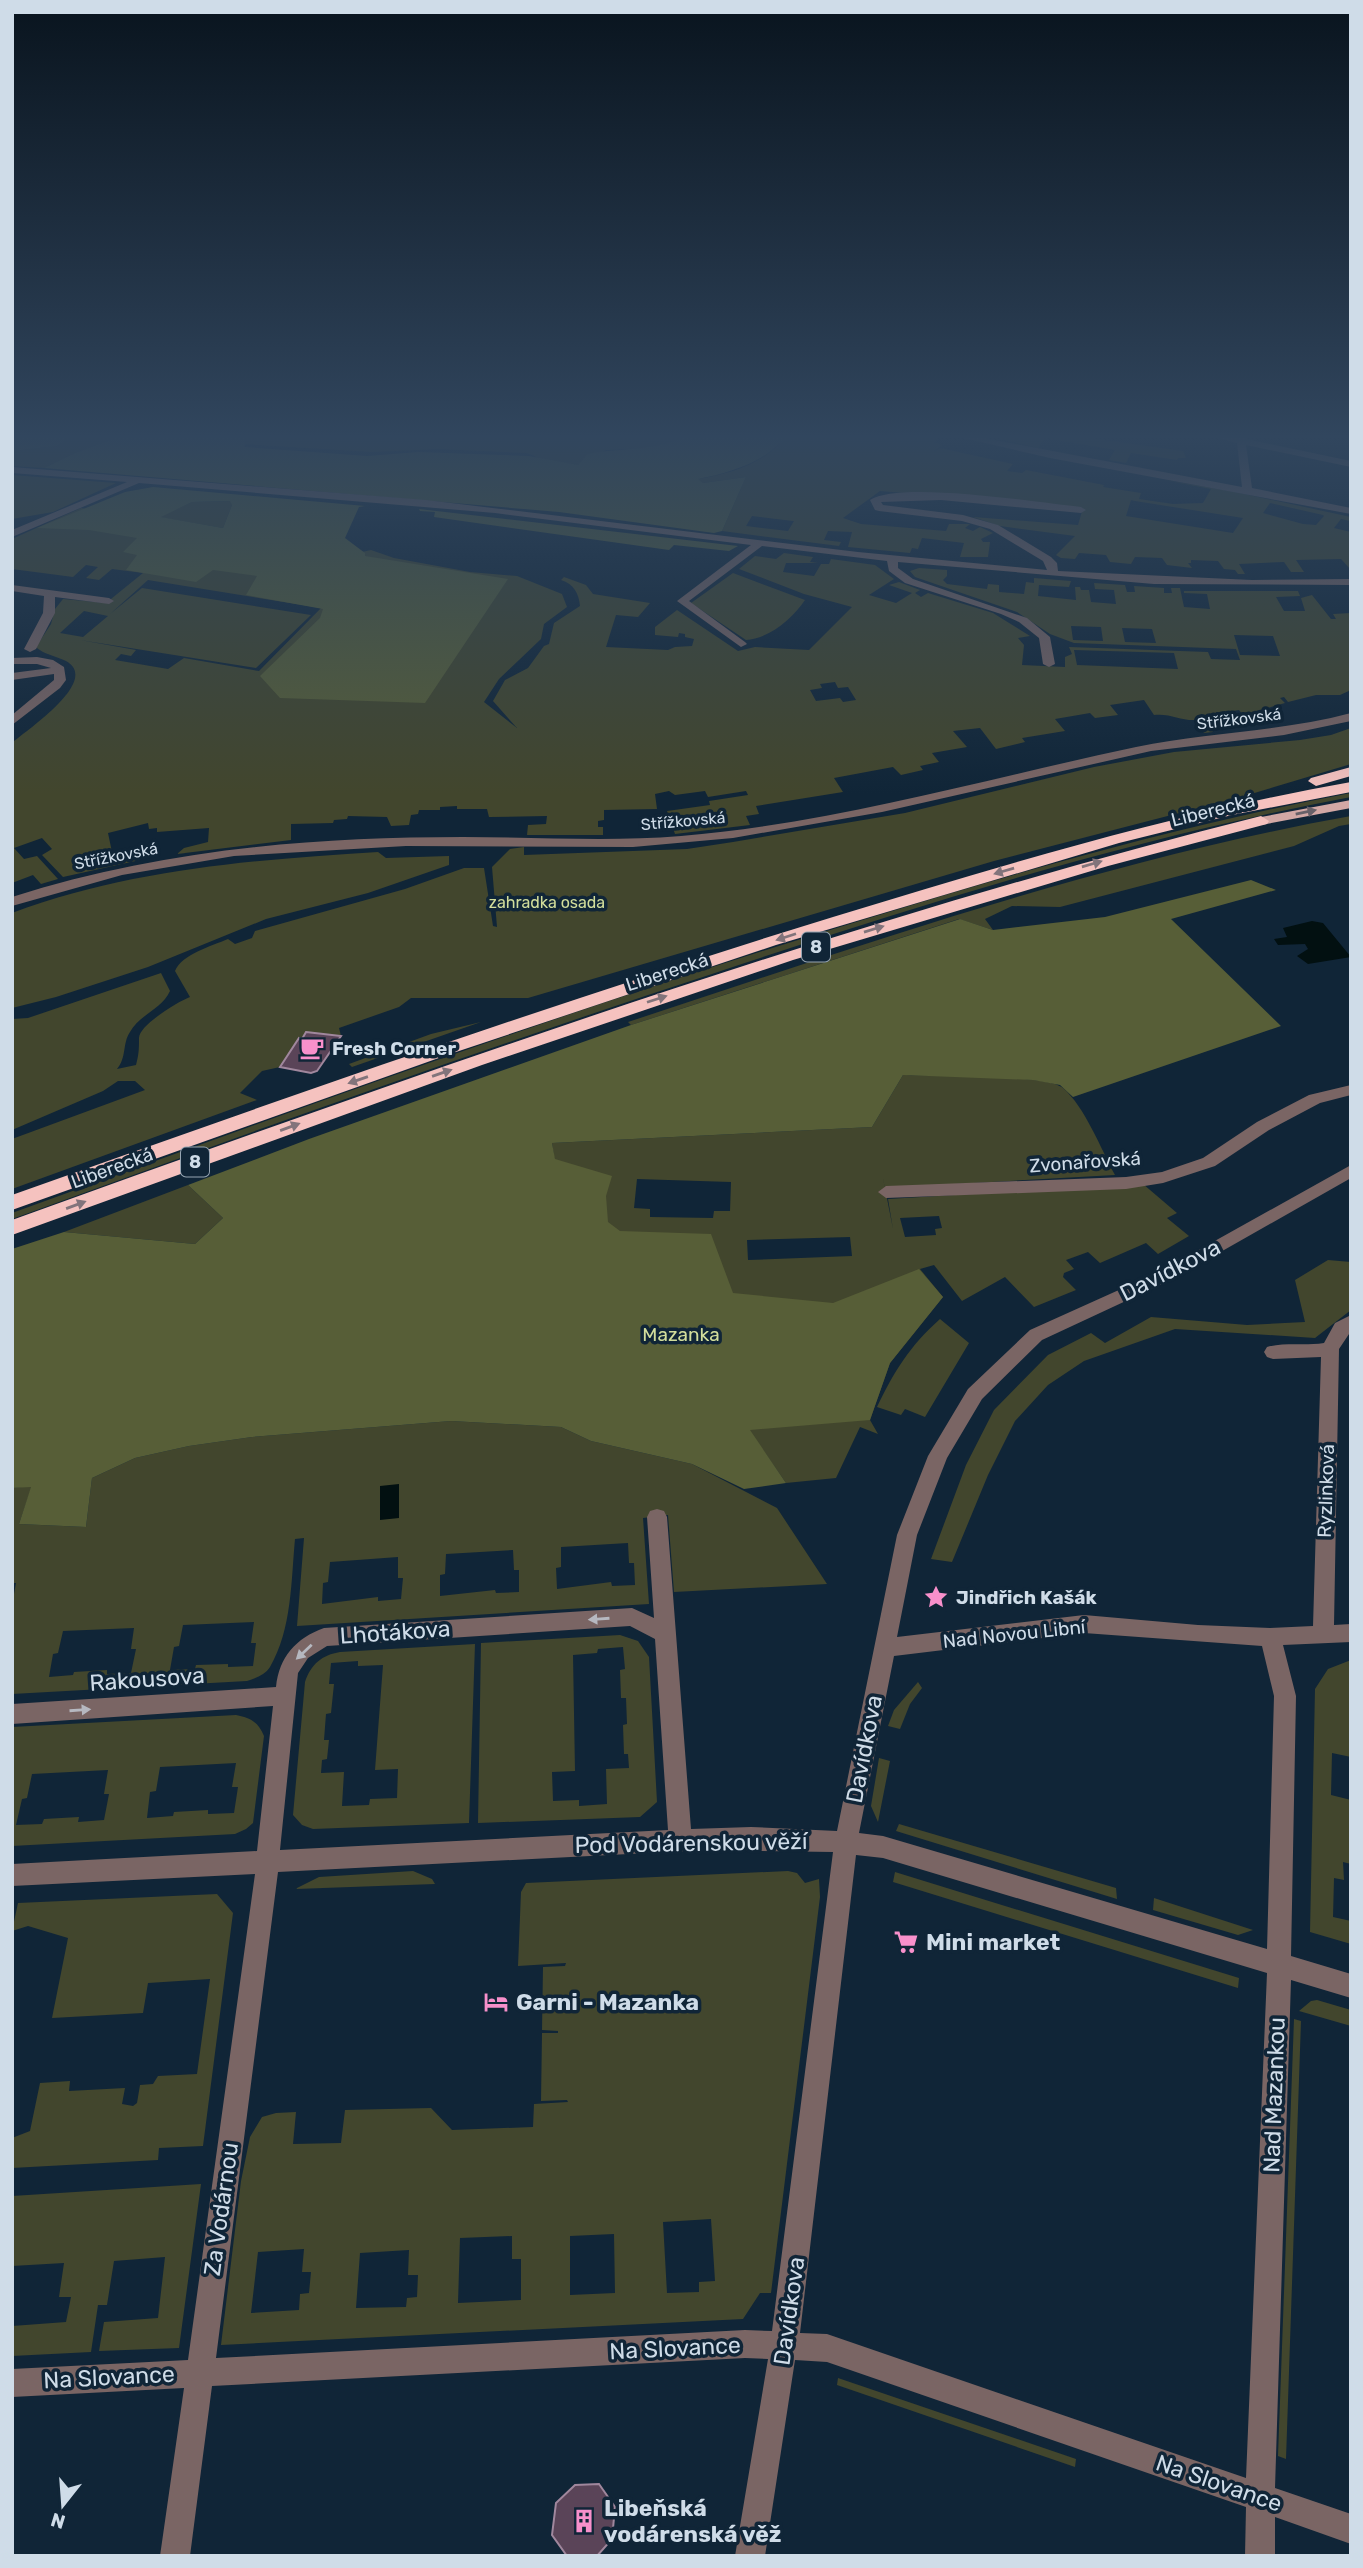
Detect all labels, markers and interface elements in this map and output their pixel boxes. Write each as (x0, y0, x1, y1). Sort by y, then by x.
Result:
street label: Střížkovská (1196, 704, 1282, 734)
street label: Liberecká (1169, 788, 1257, 832)
one-way arrow (1295, 807, 1317, 818)
street label: Střížkovská (640, 808, 726, 834)
street label: Střížkovská (73, 839, 159, 873)
one-way arrow (1082, 859, 1103, 869)
one-way arrow (993, 867, 1014, 877)
park label: zahradka osada (489, 893, 605, 912)
one-way arrow (864, 923, 885, 933)
one-way arrow (775, 932, 796, 942)
road number: 8 (802, 932, 830, 962)
street label: Liberecká (623, 948, 711, 996)
one-way arrow (647, 993, 668, 1004)
cafe icon: Fresh Corner (298, 1034, 326, 1062)
place label: Fresh Corner (332, 1037, 456, 1060)
one-way arrow (432, 1067, 453, 1078)
one-way arrow (347, 1075, 368, 1086)
one-way arrow (280, 1121, 301, 1132)
street label: Liberecká (68, 1143, 156, 1193)
street label: Zvonařovská (1029, 1147, 1141, 1177)
road number: 8 (181, 1148, 209, 1176)
one-way arrow (66, 1199, 87, 1210)
street label: Davídkova (1115, 1233, 1225, 1307)
park label: Mazanka (642, 1323, 720, 1346)
street label: Ryzlinková (1313, 1444, 1339, 1538)
place icon: Jindřich Kašák (922, 1583, 950, 1611)
place label: Jindřich Kašák (956, 1586, 1097, 1609)
street label: Lhotákova (339, 1614, 451, 1650)
one-way arrow (587, 1614, 609, 1625)
street label: Nad Novou Libní (942, 1615, 1088, 1653)
one-way arrow (295, 1644, 312, 1660)
street label: Rakousova (88, 1661, 206, 1697)
street label: Davídkova (840, 1693, 888, 1805)
one-way arrow (70, 1704, 92, 1715)
street label: Pod Vodárenskou věží (574, 1827, 809, 1859)
supermarket icon: Mini market (892, 1928, 920, 1956)
place label: Mini market (926, 1928, 1061, 1956)
hotel icon: Garni - Mazanka (482, 1988, 510, 2016)
place label: Garni - Mazanka (516, 1988, 699, 2016)
street label: Nad Mazankou (1257, 2017, 1291, 2173)
street label: Za Vodárnou (198, 2140, 244, 2278)
street label: Davídkova (768, 2255, 810, 2367)
street label: Na Slovance (609, 2331, 741, 2365)
street label: Na Slovance (43, 2360, 175, 2394)
street label: Na Slovance (1152, 2448, 1286, 2518)
north arrow (28, 2470, 98, 2540)
place label: Libeňská vodárenská věž (604, 2494, 782, 2548)
building icon: Libeňská vodárenská věž (570, 2507, 598, 2535)
text: N (48, 2508, 68, 2534)

